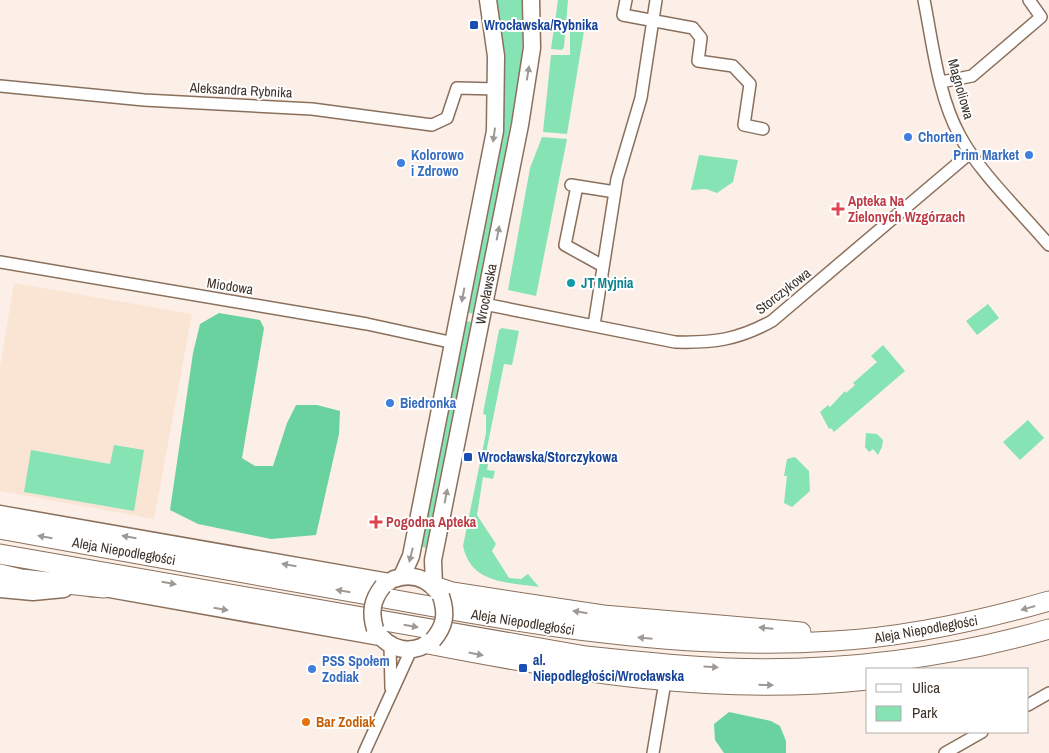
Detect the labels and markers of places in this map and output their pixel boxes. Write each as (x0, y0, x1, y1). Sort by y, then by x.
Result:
place label: Wrocławska/Rybnika (484, 16, 599, 34)
marker: Wrocławska/Rybnika (468, 19, 480, 31)
place label: Chorten (918, 128, 962, 146)
marker: Chorten (902, 131, 914, 143)
place label: Kolorowo i Zdrowo (411, 146, 464, 180)
place label: Prim Market (953, 146, 1019, 164)
marker: Prim Market (1023, 149, 1035, 161)
marker: Kolorowo i Zdrowo (395, 157, 407, 169)
place label: Apteka Na Zielonych Wzgórzach (848, 192, 965, 226)
marker: Apteka Na Zielonych Wzgórzach (832, 203, 844, 215)
place label: JT Myjnia (581, 274, 634, 292)
marker: JT Myjnia (565, 277, 577, 289)
place label: Biedronka (400, 394, 457, 412)
marker: Biedronka (384, 397, 396, 409)
place label: Wrocławska/Storczykowa (478, 448, 618, 466)
marker: Wrocławska/Storczykowa (462, 451, 474, 463)
place label: Pogodna Apteka (386, 513, 477, 531)
marker: Pogodna Apteka (370, 516, 382, 528)
place label: al. Niepodległości/Wrocławska (533, 651, 685, 685)
place label: PSS Społem Zodiak (322, 652, 390, 686)
marker: al. Niepodległości/Wrocławska (517, 662, 529, 674)
marker: PSS Społem Zodiak (306, 663, 318, 675)
place label: Bar Zodiak (316, 713, 376, 731)
marker: Bar Zodiak (300, 716, 312, 728)

